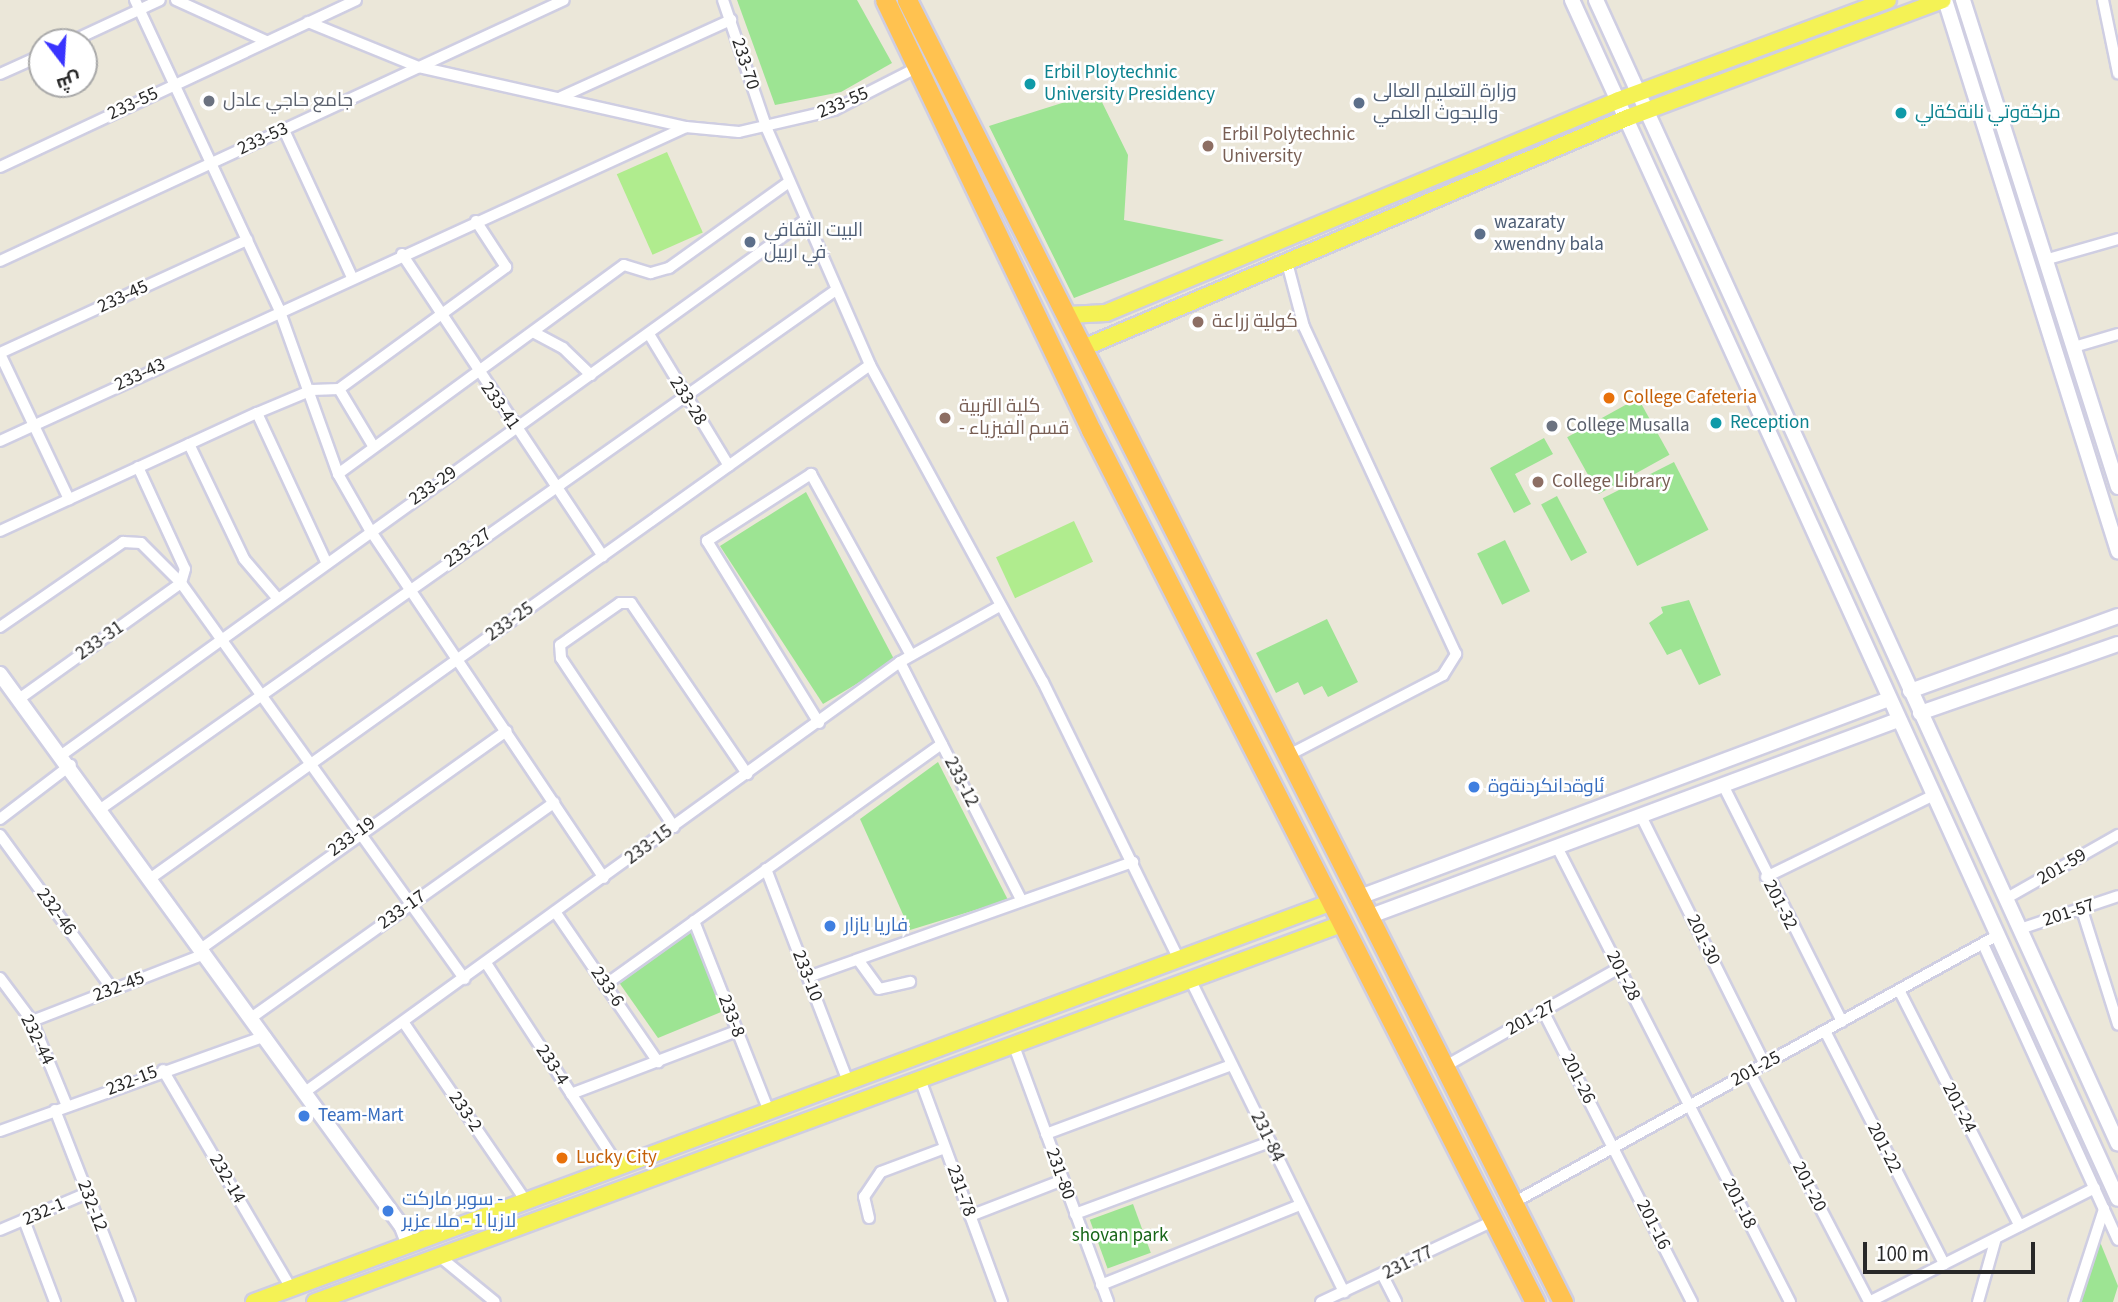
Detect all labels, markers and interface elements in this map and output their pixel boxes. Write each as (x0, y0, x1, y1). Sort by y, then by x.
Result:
north arrow (28, 28, 98, 98)
street label: 233-70 (726, 35, 764, 93)
place label: Erbil Ploytechnic University Presidency (1044, 62, 1215, 106)
text: ش (53, 65, 84, 98)
marker: Erbil Ploytechnic University Presidency (1022, 76, 1038, 92)
place label: وزارة التعليم العالى والبحوث العلمي (1373, 81, 1517, 125)
street label: 233-55 (104, 82, 162, 126)
street label: 233-55 (814, 82, 872, 124)
place label: جامع حاجي عادل (223, 90, 353, 112)
marker: جامع حاجي عادل (201, 93, 217, 109)
marker: وزارة التعليم العالى والبحوث العلمي (1351, 95, 1367, 111)
place label: مزكةوتي نانةكةلي (1915, 102, 2061, 124)
marker: مزكةوتي نانةكةلي (1893, 105, 1909, 121)
street label: 233-53 (234, 117, 292, 161)
place label: Erbil Polytechnic University (1222, 124, 1355, 168)
marker: Erbil Polytechnic University (1200, 138, 1216, 154)
place label: wazaraty xwendny bala (1494, 212, 1604, 256)
place label: البيت الثقافي في اربيل (764, 220, 863, 264)
marker: wazaraty xwendny bala (1472, 226, 1488, 242)
marker: البيت الثقافي في اربيل (742, 234, 758, 250)
street label: 233-45 (94, 275, 152, 319)
place label: كولية زراعة (1212, 311, 1298, 333)
marker: كولية زراعة (1190, 314, 1206, 330)
street label: 233-43 (111, 353, 169, 397)
street label: 233-28 (664, 372, 712, 430)
street label: 233-41 (475, 378, 525, 434)
place label: College Cafeteria (1623, 387, 1757, 409)
marker: College Cafeteria (1601, 390, 1617, 406)
place label: كلية التربية - قسم الفيزياء (959, 396, 1069, 440)
marker: كلية التربية - قسم الفيزياء (937, 410, 953, 426)
place label: Reception (1730, 412, 1810, 434)
place label: College Musalla (1566, 415, 1690, 437)
marker: Reception (1708, 415, 1724, 431)
marker: College Musalla (1544, 418, 1560, 434)
street label: 233-29 (405, 461, 461, 511)
place label: College Library (1552, 471, 1671, 493)
marker: College Library (1530, 474, 1546, 490)
street label: 233-27 (440, 523, 496, 573)
street label: 233-25 (482, 597, 538, 647)
street label: 233-31 (72, 616, 128, 666)
street label: 233-12 (939, 753, 983, 811)
place label: ئاوةدانكردنةوة (1488, 776, 1604, 798)
marker: ئاوةدانكردنةوة (1466, 779, 1482, 795)
street label: 233-19 (324, 812, 380, 862)
street label: 233-15 (621, 820, 677, 870)
street label: 201-59 (2033, 844, 2091, 890)
street label: 201-32 (1758, 876, 1802, 934)
street label: 232-46 (31, 884, 81, 940)
street label: 233-17 (374, 885, 430, 935)
street label: 201-57 (2040, 894, 2098, 932)
street label: 201-30 (1681, 911, 1725, 969)
place label: فاريا بازار (844, 915, 908, 937)
marker: فاريا بازار (822, 918, 838, 934)
street label: 233-10 (787, 947, 827, 1005)
street label: 201-28 (1601, 947, 1645, 1005)
street label: 233-6 (585, 963, 629, 1011)
street label: 232-45 (90, 967, 148, 1007)
street label: 233-8 (713, 992, 749, 1040)
street label: 201-27 (1502, 995, 1560, 1041)
street label: 232-44 (15, 1011, 59, 1069)
street label: 233-4 (531, 1040, 573, 1090)
street label: 201-25 (1727, 1046, 1785, 1092)
street label: 201-26 (1556, 1050, 1600, 1108)
street label: 232-15 (103, 1061, 161, 1101)
street label: 201-24 (1937, 1079, 1981, 1137)
street label: 233-2 (443, 1088, 487, 1136)
place label: Team-Mart (318, 1105, 404, 1127)
marker: Team-Mart (296, 1108, 312, 1124)
street label: 231-84 (1245, 1108, 1289, 1166)
street label: 201-22 (1862, 1119, 1906, 1177)
street label: 231-80 (1040, 1145, 1080, 1203)
place label: Lucky City (576, 1147, 657, 1169)
street label: 232-14 (204, 1150, 250, 1208)
marker: Lucky City (554, 1150, 570, 1166)
street label: 201-20 (1787, 1158, 1831, 1216)
street label: 231-78 (941, 1162, 981, 1220)
street label: 201-18 (1717, 1175, 1761, 1233)
street label: 232-12 (72, 1177, 112, 1235)
place label: سوبر ماركت - لازيا 1 - ملا عزير (402, 1189, 516, 1233)
street label: 232-1 (19, 1193, 69, 1231)
street label: 201-16 (1631, 1196, 1675, 1254)
marker: سوبر ماركت - لازيا 1 - ملا عزير (380, 1203, 396, 1219)
park label: shovan park (1072, 1225, 1168, 1247)
scale bar (1866, 1228, 2038, 1272)
text: 100 m (1876, 1239, 1929, 1269)
street label: 231-77 (1379, 1241, 1437, 1285)

